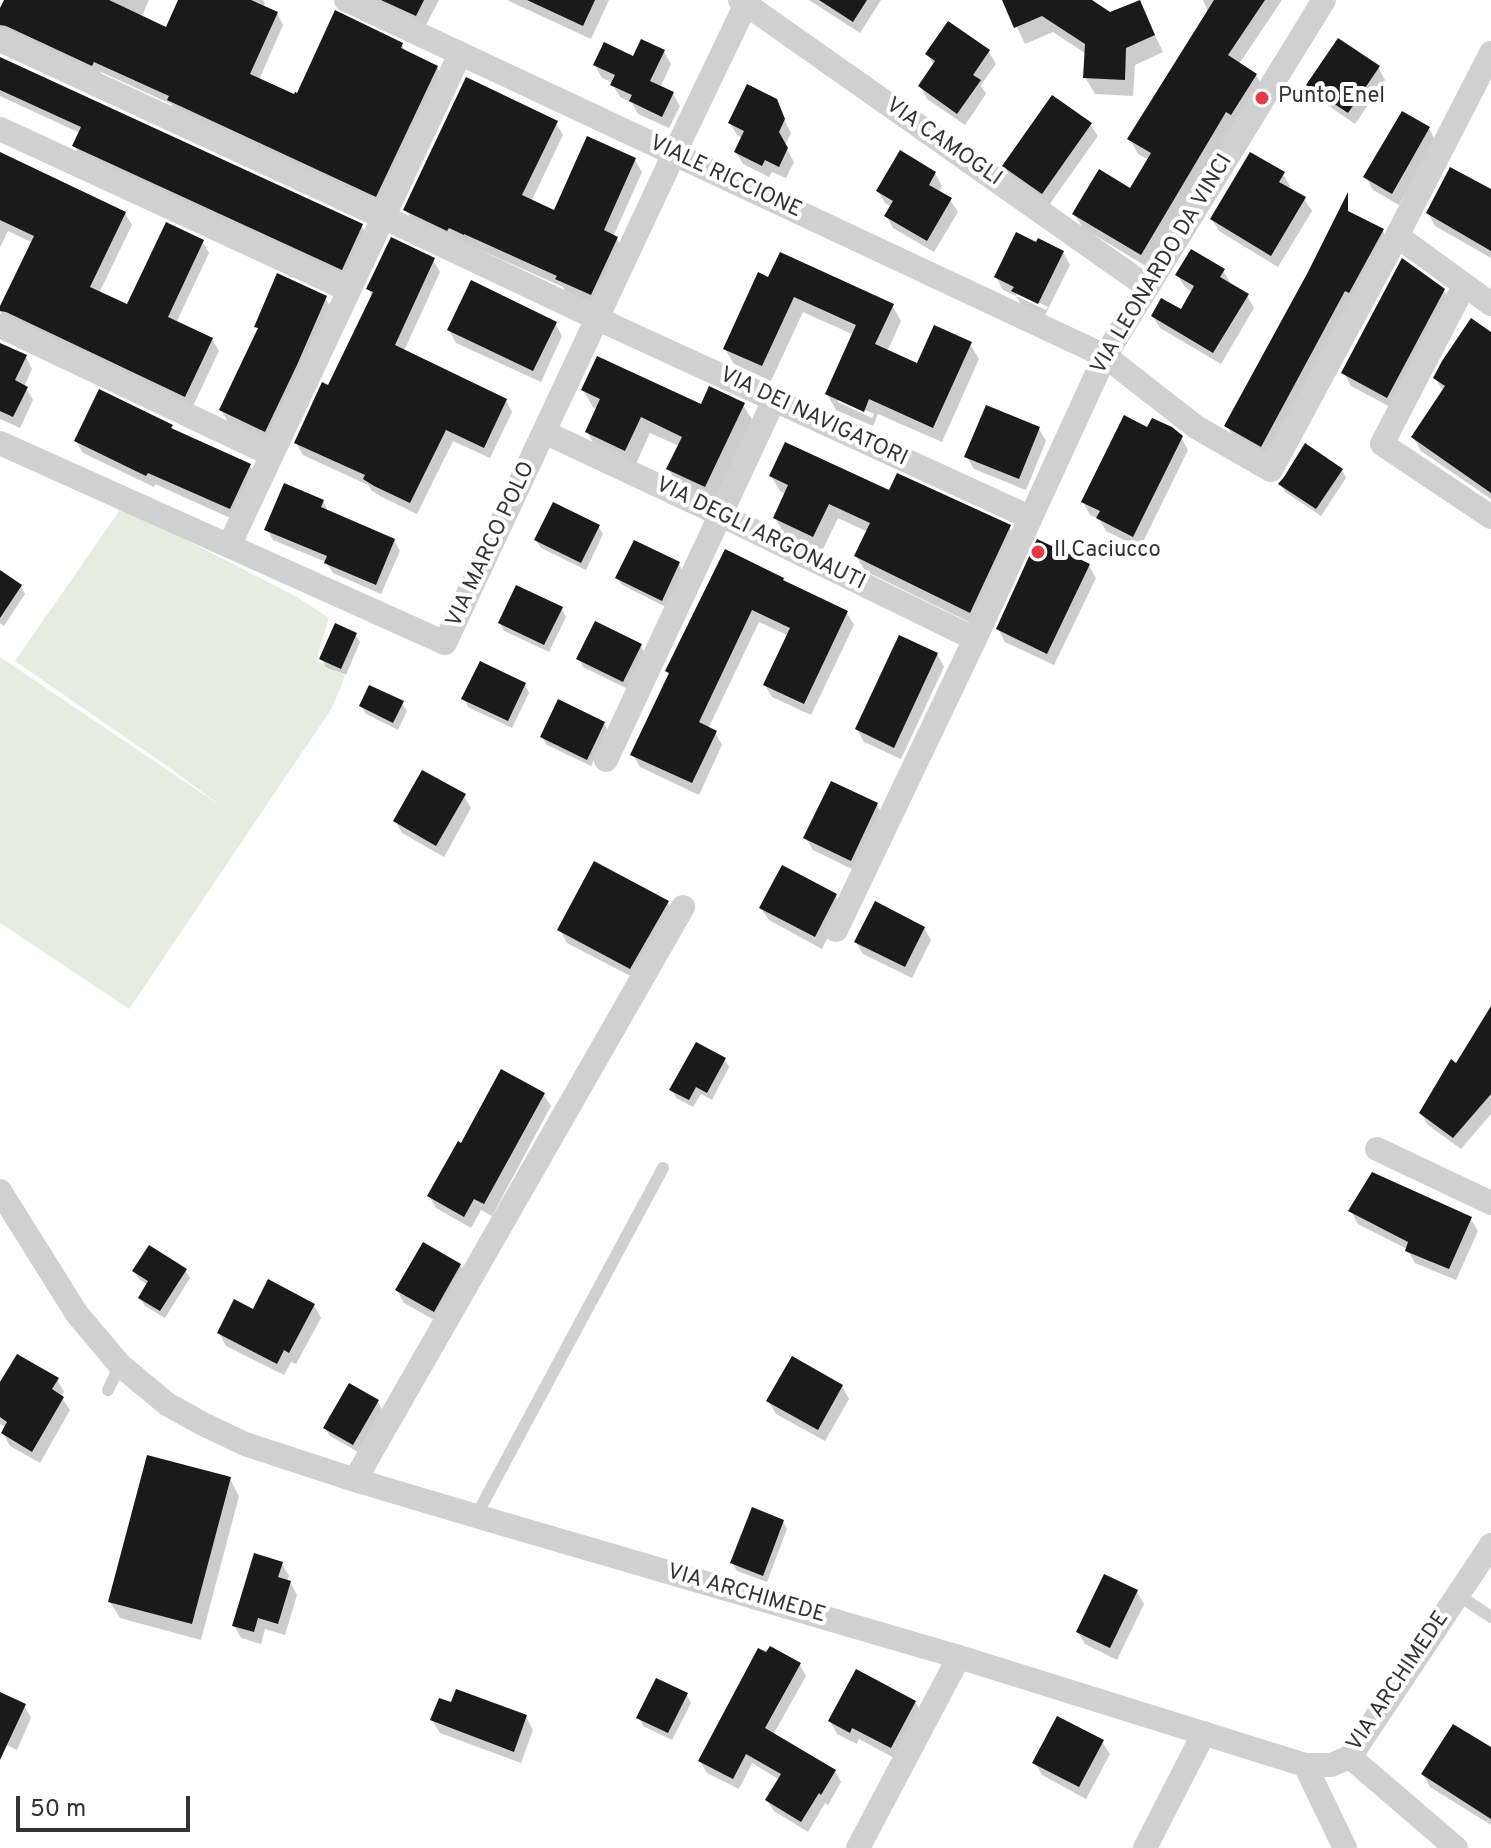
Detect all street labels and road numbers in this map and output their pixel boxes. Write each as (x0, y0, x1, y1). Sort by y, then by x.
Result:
street label: VIA CAMOGLI (880, 93, 1006, 193)
street label: VIALE RICCIONE (645, 131, 805, 225)
street label: VIA LEONARDO DA VINCI (1087, 150, 1239, 380)
street label: VIA DEI NAVIGATORI (715, 363, 911, 473)
street label: VIA MARCO POLO (442, 458, 542, 632)
street label: VIA DEGLI ARGONAUTI (651, 473, 869, 597)
street label: VIA ARCHIMEDE (664, 1560, 828, 1630)
street label: VIA ARCHIMEDE (1342, 1607, 1456, 1757)

